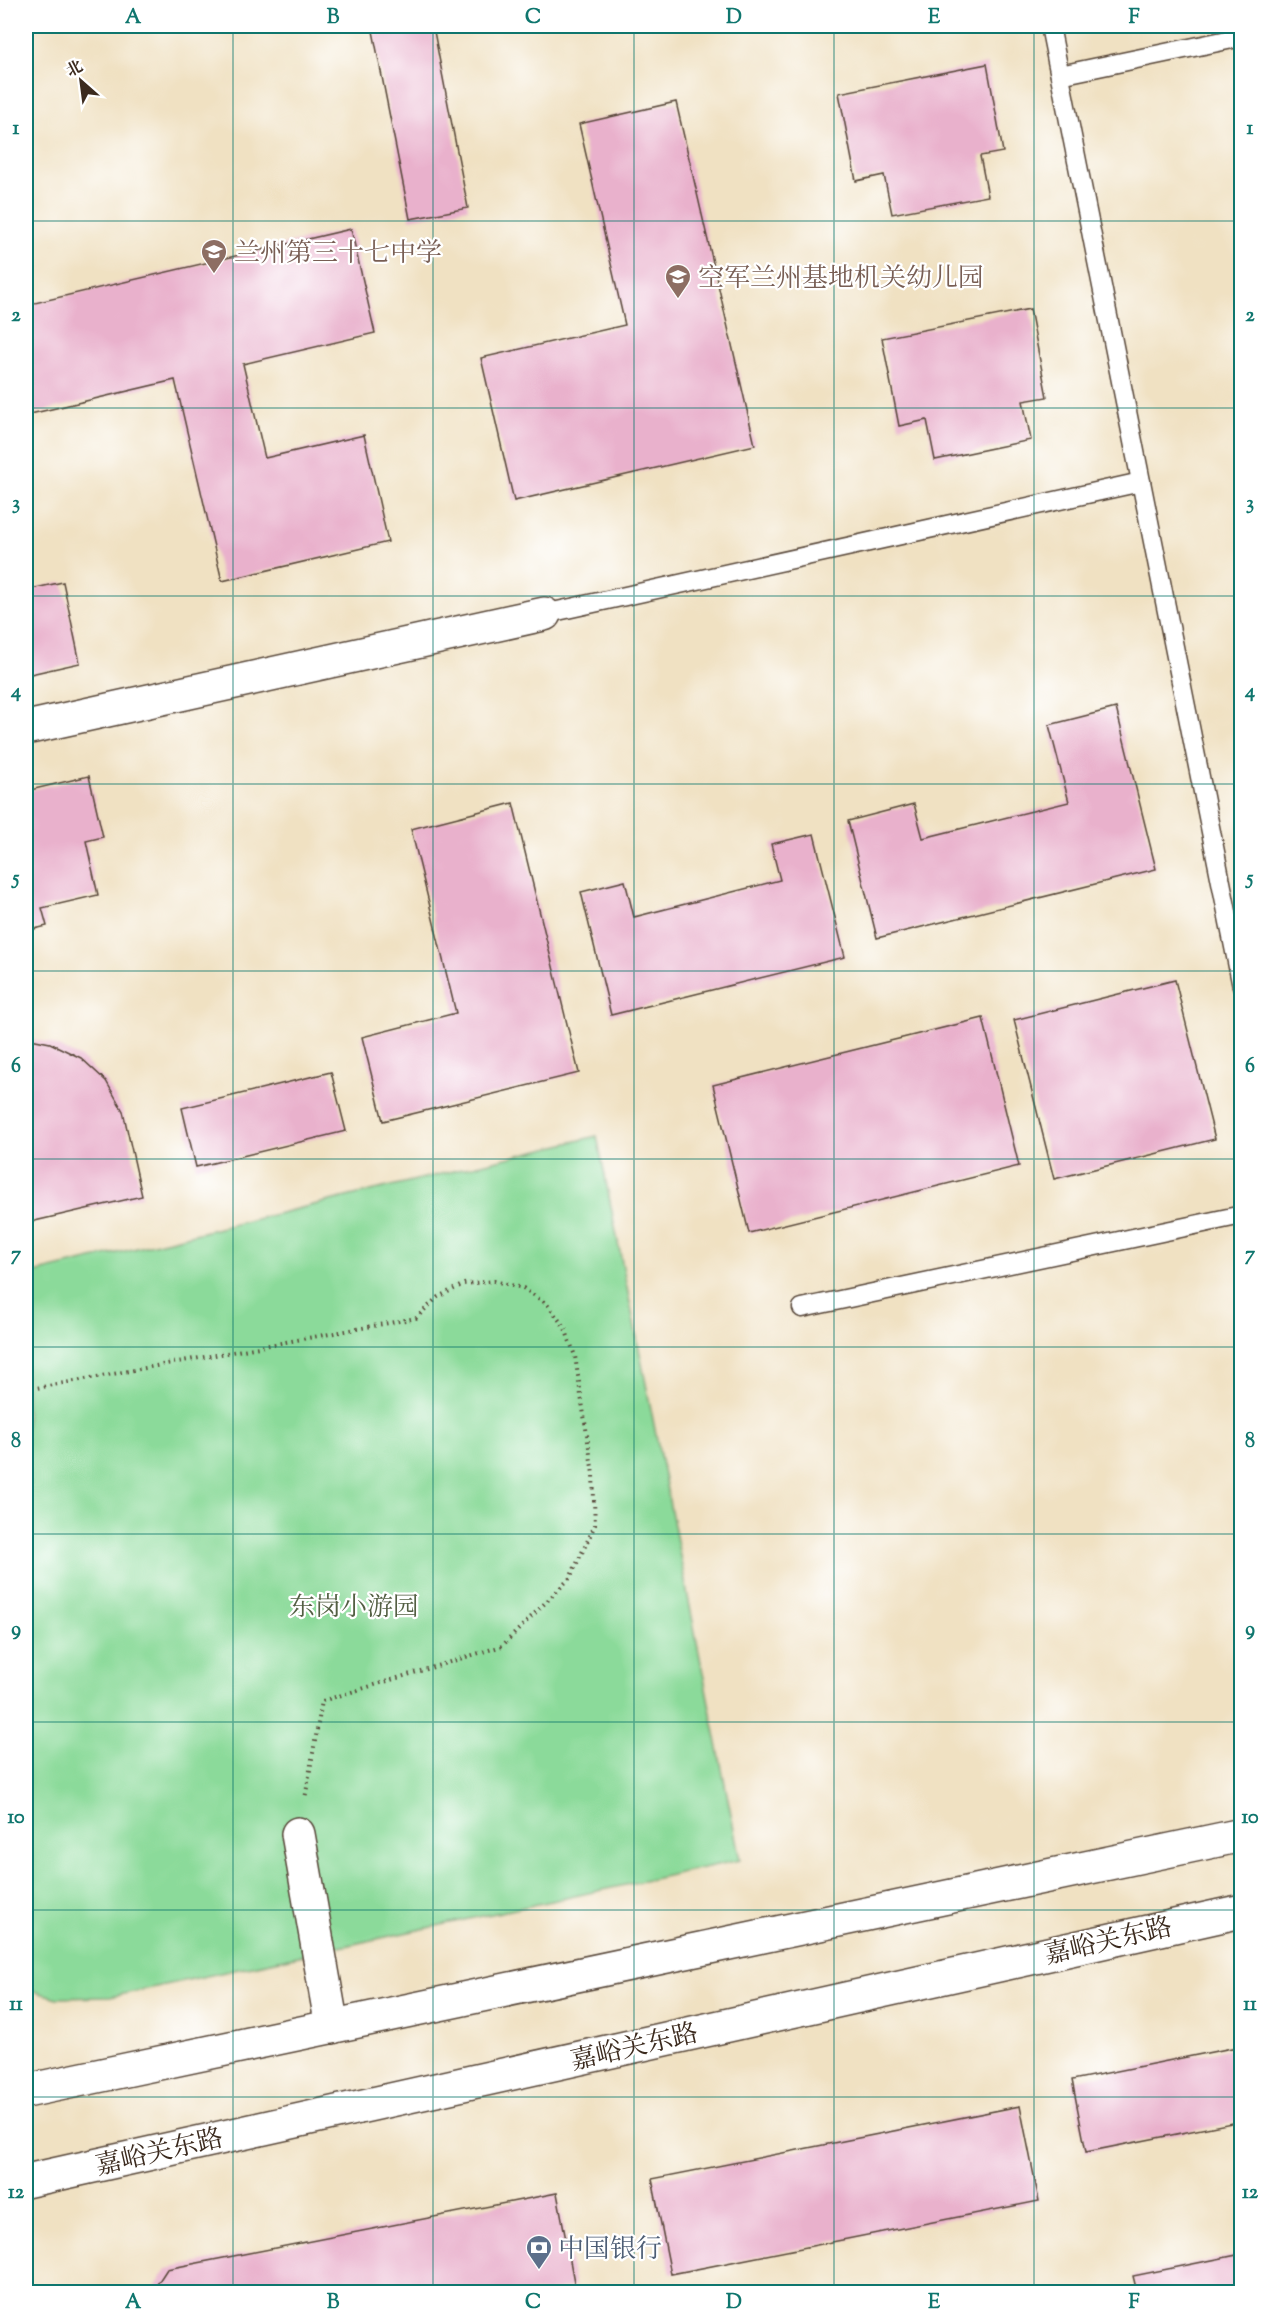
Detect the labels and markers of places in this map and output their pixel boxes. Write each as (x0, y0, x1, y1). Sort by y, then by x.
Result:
place label: 兰州第三十七中学 (234, 236, 442, 273)
school or university icon: 兰州第三十七中学 (199, 237, 229, 275)
place label: 空军兰州基地机关幼儿园 (698, 261, 984, 298)
school or university icon: 空军兰州基地机关幼儿园 (663, 262, 693, 300)
place label: 中国银行 (558, 2232, 662, 2269)
bank icon: 中国银行 (524, 2233, 554, 2271)

